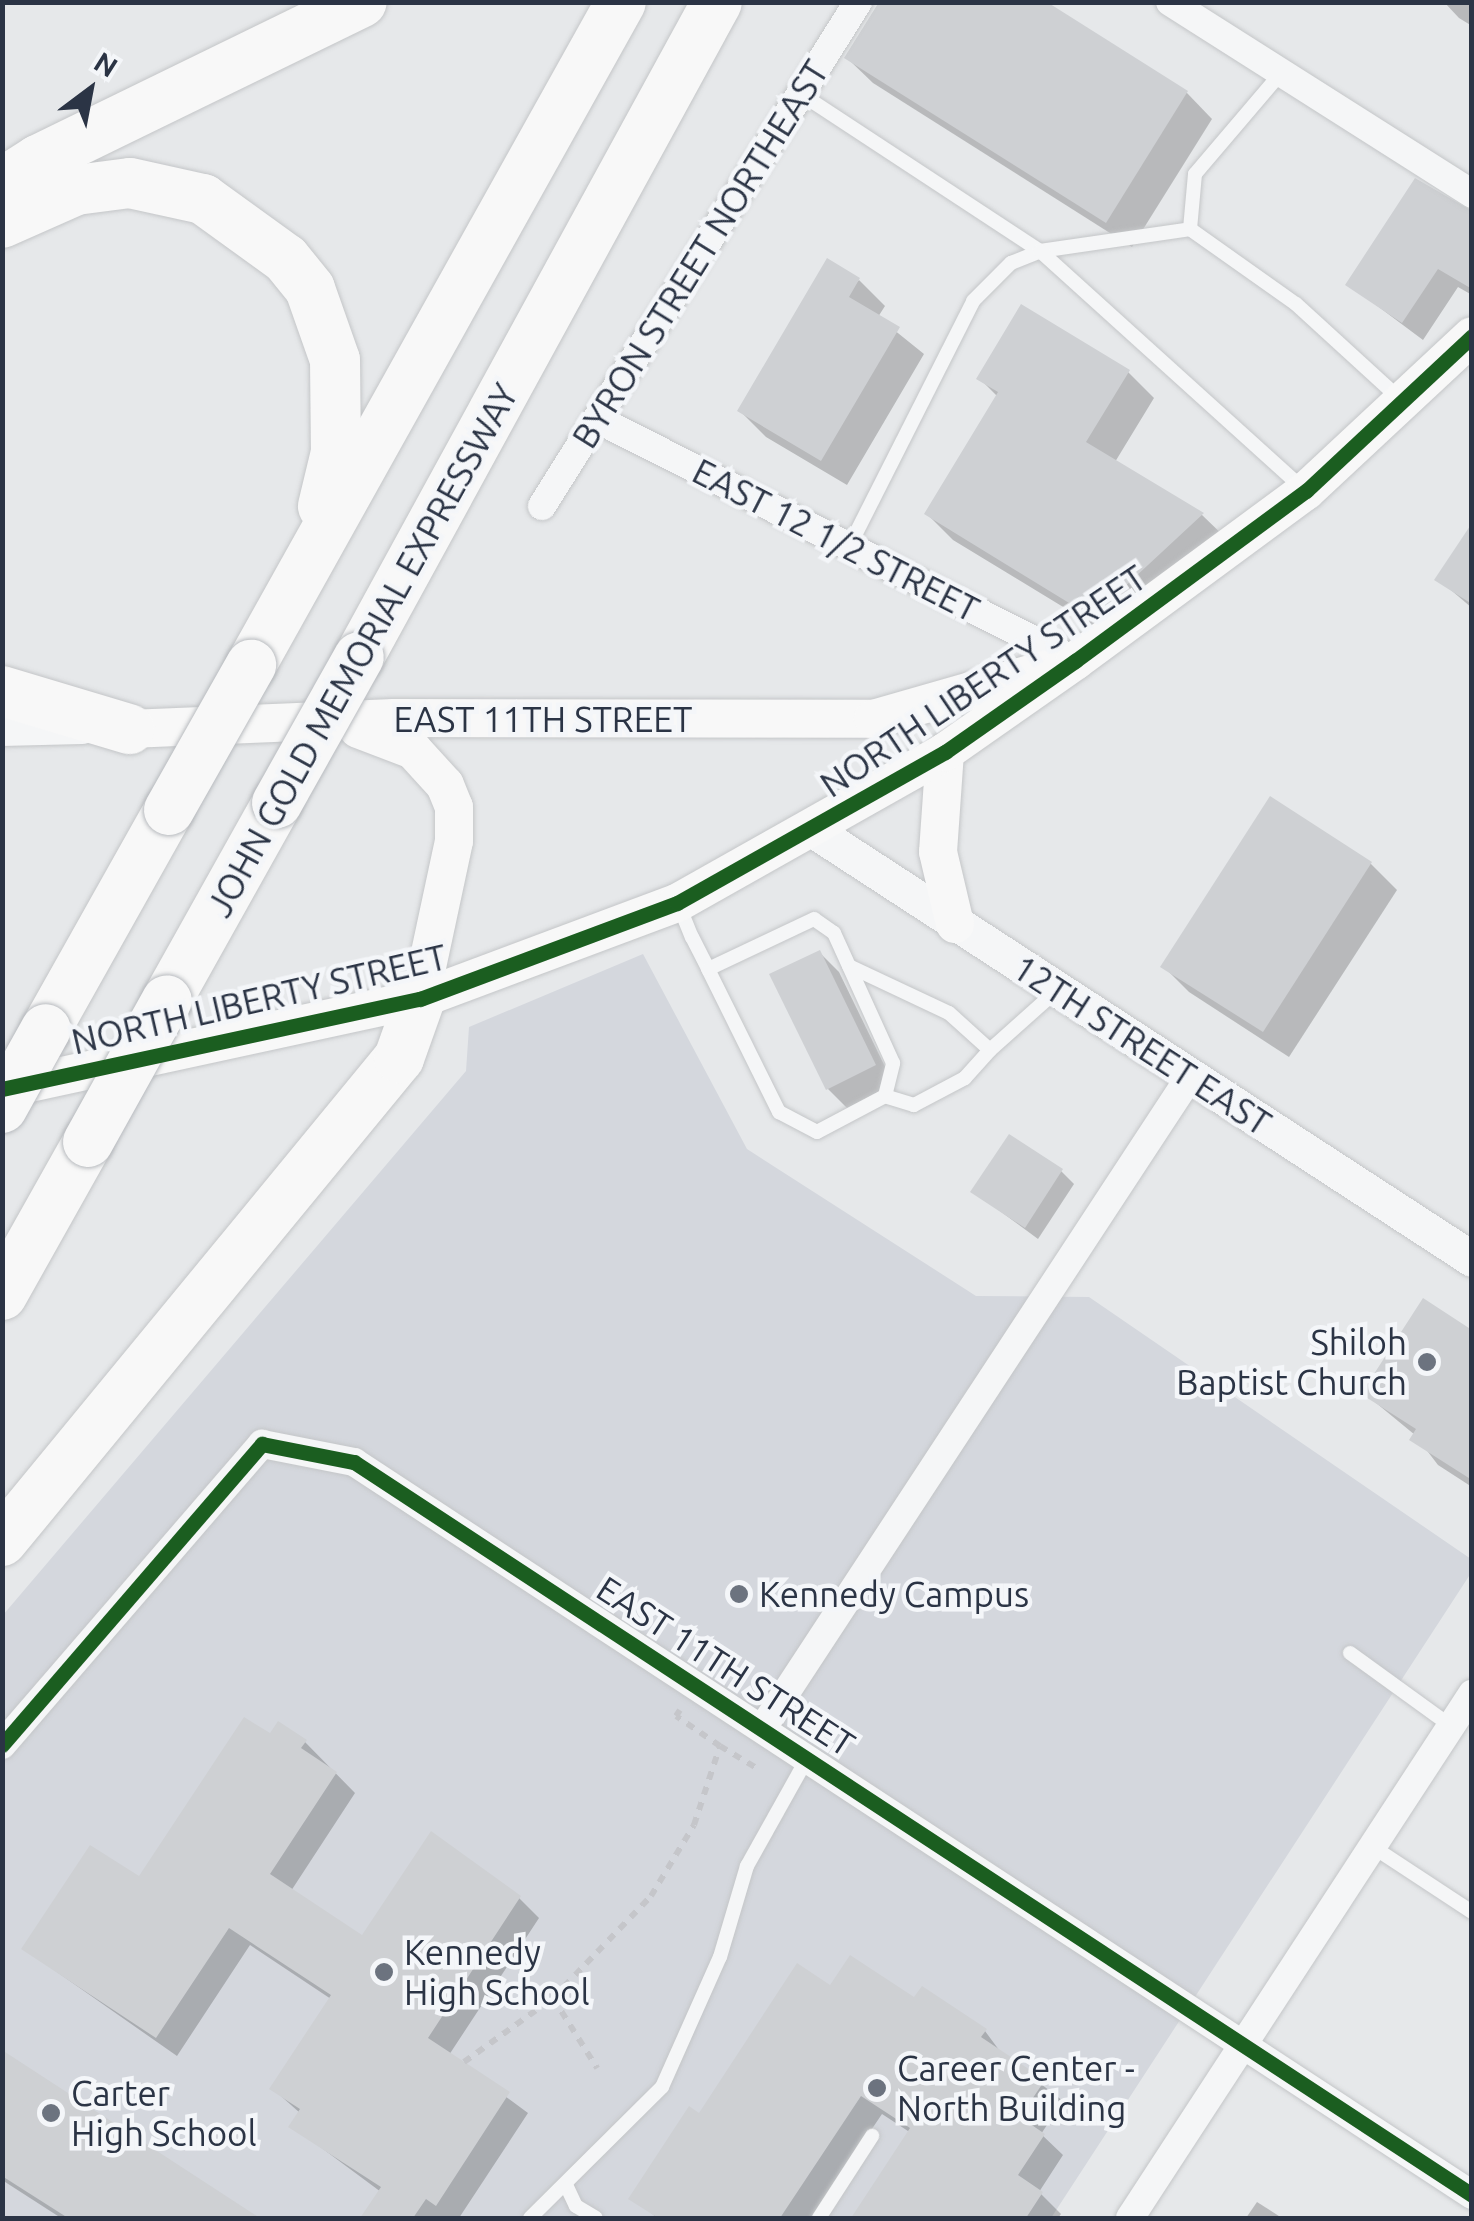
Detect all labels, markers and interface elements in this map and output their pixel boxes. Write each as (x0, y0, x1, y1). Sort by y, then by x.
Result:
north arrow (40, 40, 140, 140)
text: N (89, 45, 123, 83)
street label: BYRON STREET NORTHEAST (563, 52, 837, 456)
street label: JOHN GOLD MEMORIAL EXPRESSWAY (198, 376, 526, 924)
street label: EAST 12 1/2 STREET (686, 450, 986, 630)
street label: NORTH LIBERTY STREET (812, 556, 1154, 806)
street label: EAST 11TH STREET (394, 698, 692, 740)
street label: NORTH LIBERTY STREET (68, 935, 450, 1063)
street label: 12TH STREET EAST (1005, 946, 1279, 1144)
place label: Shiloh Baptist Church (1176, 1321, 1407, 1403)
marker: Shiloh Baptist Church (1416, 1351, 1438, 1373)
street label: EAST 11TH STREET (589, 1567, 863, 1765)
place label: Kennedy Campus (759, 1573, 1029, 1615)
marker: Kennedy Campus (728, 1583, 750, 1605)
place label: Kennedy High School (404, 1931, 590, 2013)
marker: Kennedy High School (373, 1961, 395, 1983)
place label: Career Center - North Building (897, 2047, 1135, 2129)
place label: Carter High School (71, 2072, 257, 2154)
marker: Career Center - North Building (866, 2077, 888, 2099)
marker: Carter High School (40, 2102, 62, 2124)

